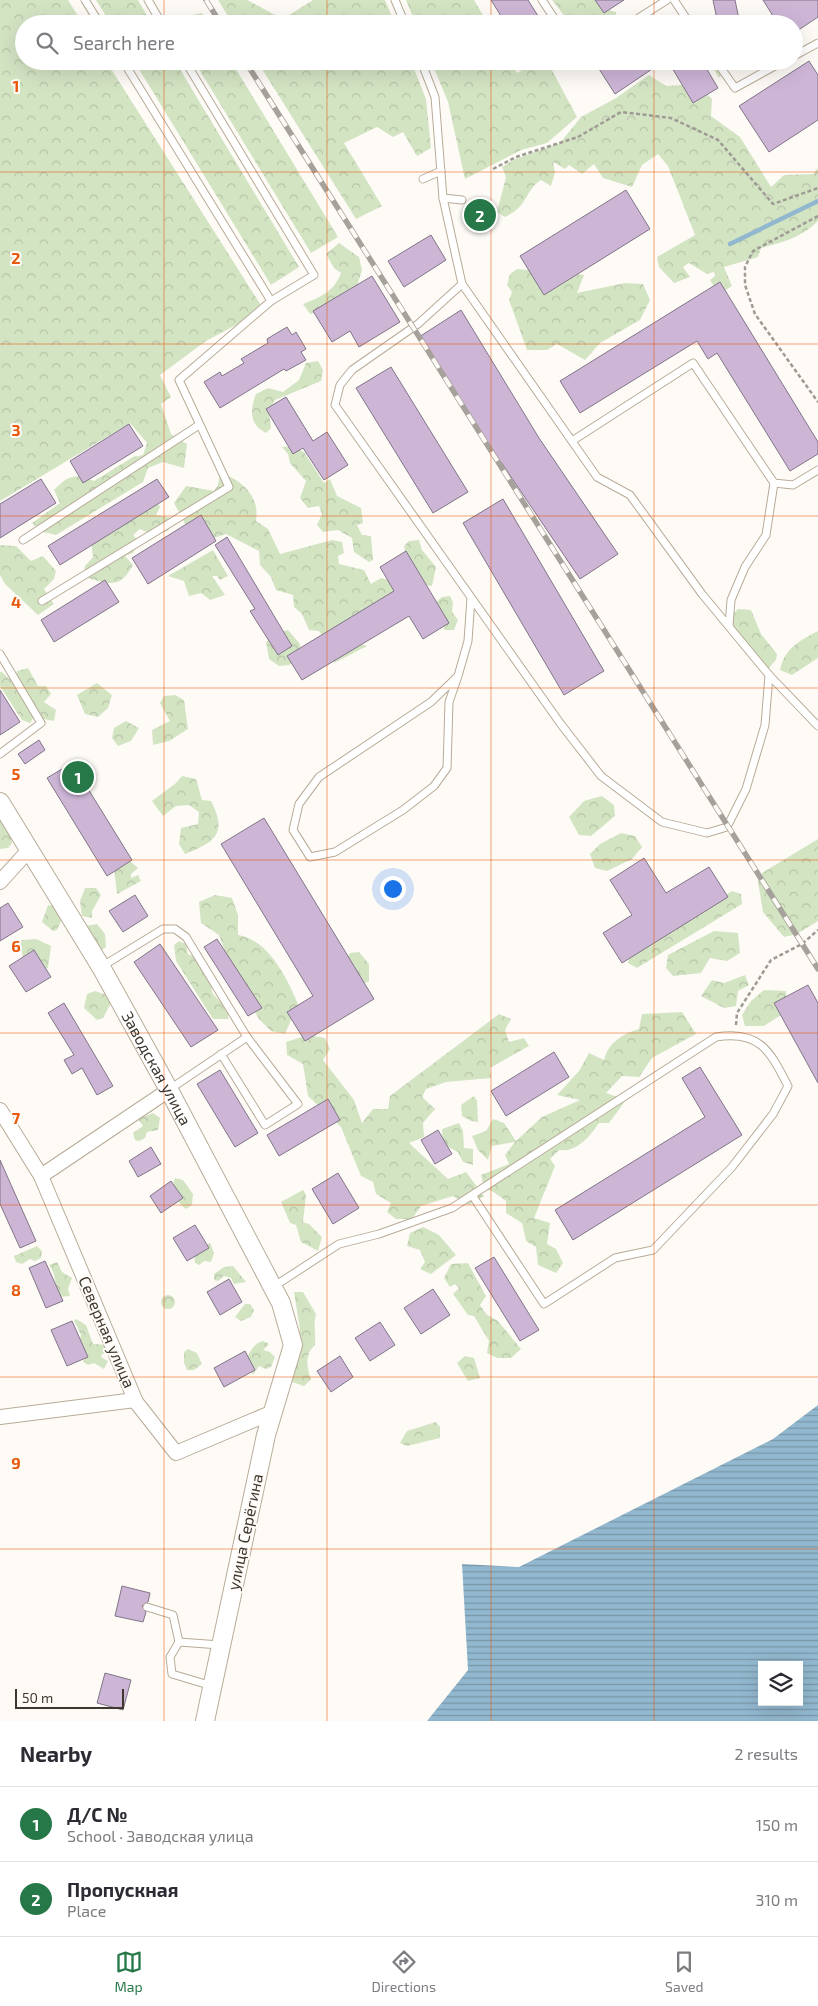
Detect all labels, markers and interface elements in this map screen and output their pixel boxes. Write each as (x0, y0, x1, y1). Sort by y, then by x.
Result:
search box (15, 15, 803, 70)
icon: search (33, 29, 61, 57)
text: Search here (73, 31, 175, 54)
text: 1 (13, 76, 19, 95)
pin: 2 (464, 196, 496, 234)
text: 2 (11, 248, 21, 267)
text: 3 (11, 420, 21, 439)
text: 4 (11, 592, 21, 611)
pin: 1 (62, 758, 94, 796)
text: 5 (12, 764, 21, 783)
your location (380, 876, 406, 902)
text: 6 (11, 936, 21, 955)
street label: Заводская улица (118, 1008, 196, 1128)
text: 7 (12, 1108, 21, 1127)
street label: Северная улица (74, 1273, 140, 1391)
text: 8 (11, 1280, 21, 1299)
text: 9 (11, 1453, 21, 1472)
street label: улица Серёгина (223, 1472, 267, 1592)
map controls (758, 1661, 803, 1706)
button: layers (758, 1661, 803, 1706)
scale bar (15, 1686, 124, 1709)
text: 50 m (22, 1689, 53, 1706)
text: Nearby (20, 1741, 92, 1766)
text: 2 results (735, 1744, 798, 1763)
text: Д/С № (67, 1803, 128, 1826)
text: 1 (33, 1815, 39, 1834)
text: 150 m (756, 1815, 798, 1834)
text: School · Заводская улица (67, 1826, 254, 1845)
text: Пропускная (67, 1878, 178, 1901)
text: 2 (31, 1890, 41, 1909)
text: 310 m (756, 1890, 798, 1909)
text: Place (67, 1901, 106, 1920)
tab: Map (114, 1948, 143, 1995)
tab: Directions (372, 1948, 436, 1995)
tab: Saved (665, 1948, 704, 1995)

